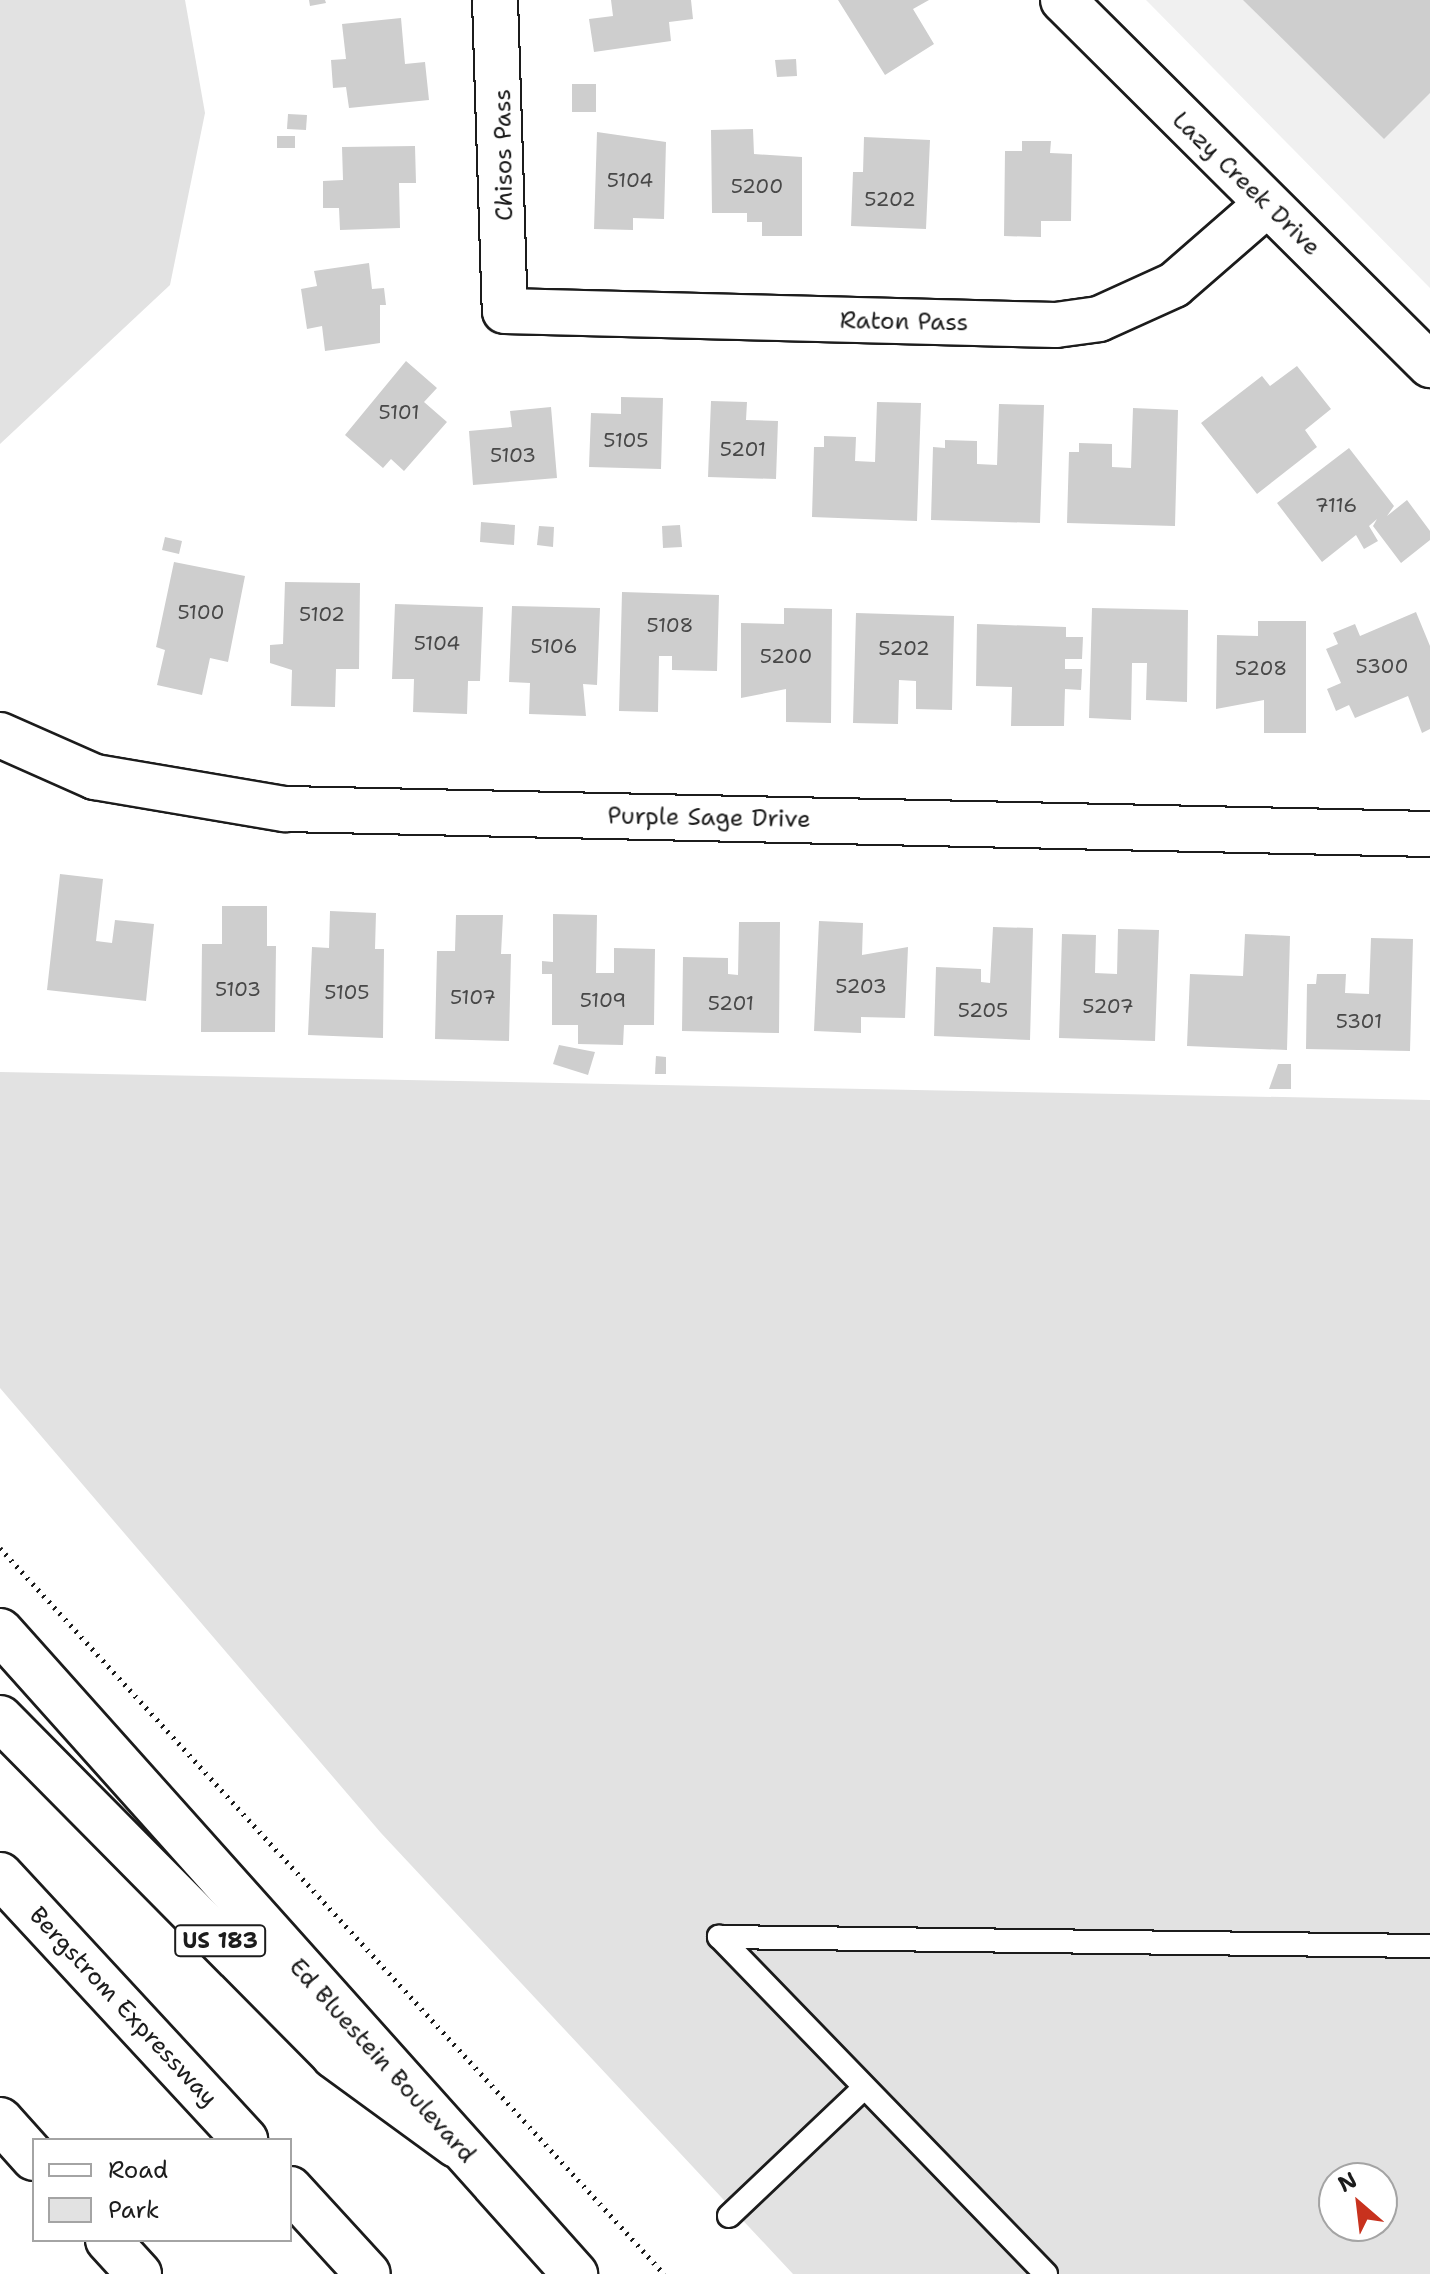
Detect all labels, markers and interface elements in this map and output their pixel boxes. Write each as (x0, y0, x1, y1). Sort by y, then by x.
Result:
street label: Chisos Pass (488, 89, 520, 221)
street label: Lazy Creek Drive (1166, 106, 1326, 262)
house number: 5104 (607, 168, 653, 192)
house number: 5200 (731, 174, 783, 198)
house number: 5202 (864, 187, 916, 211)
street label: Raton Pass (839, 306, 969, 338)
house number: 5101 (379, 400, 419, 424)
house number: 5105 (603, 428, 649, 452)
house number: 5201 (720, 437, 766, 461)
house number: 5103 (490, 443, 536, 467)
house number: 7116 (1315, 493, 1357, 517)
house number: 5100 (177, 600, 225, 624)
house number: 5102 (299, 602, 345, 626)
house number: 5108 (647, 613, 693, 637)
house number: 5104 (414, 631, 460, 655)
house number: 5106 (531, 634, 577, 658)
house number: 5202 (878, 636, 930, 660)
house number: 5200 (760, 644, 812, 668)
house number: 5300 (1356, 654, 1408, 678)
house number: 5208 (1235, 656, 1287, 680)
street label: Purple Sage Drive (607, 802, 811, 834)
house number: 5203 (835, 974, 887, 998)
house number: 5103 (215, 977, 261, 1001)
house number: 5105 (324, 980, 370, 1004)
house number: 5107 (450, 985, 496, 1009)
house number: 5109 (580, 988, 626, 1012)
house number: 5201 (708, 991, 754, 1015)
house number: 5207 (1082, 994, 1134, 1018)
house number: 5205 (958, 998, 1008, 1022)
house number: 5301 (1336, 1009, 1382, 1033)
street label: Bergstrom Expressway (23, 1901, 223, 2113)
road number: US 183 (174, 1923, 266, 1959)
street label: Ed Bluestein Boulevard (283, 1953, 481, 2169)
legend (32, 2138, 292, 2242)
text: Road (108, 2154, 168, 2186)
north arrow (1318, 2162, 1398, 2242)
text: N (1333, 2165, 1362, 2199)
text: Park (108, 2194, 160, 2226)

